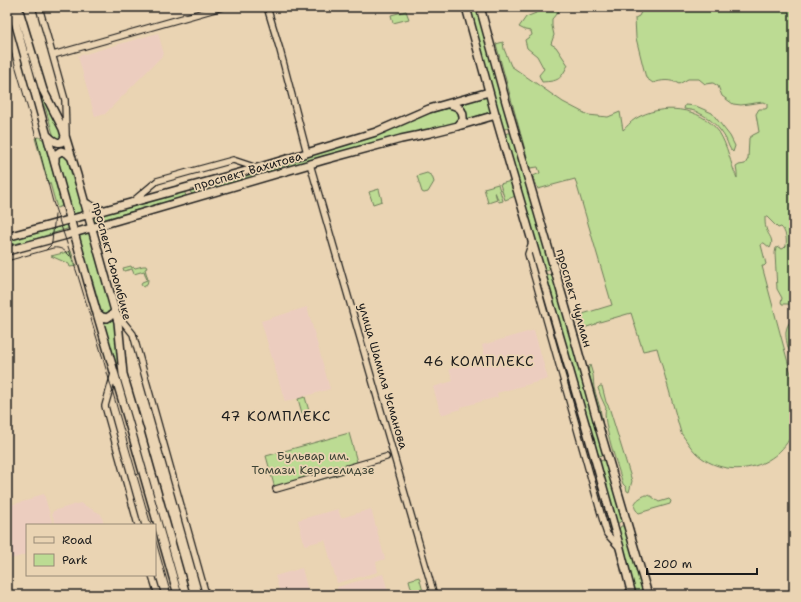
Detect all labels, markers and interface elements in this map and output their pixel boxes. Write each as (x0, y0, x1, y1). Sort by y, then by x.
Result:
street label: проспект Вахитова (192, 148, 304, 194)
street label: проспект Сююмбике (89, 200, 135, 322)
street label: проспект Чулман (552, 247, 596, 349)
street label: улица Шамиля Усманова (354, 301, 412, 452)
district label: 46 КОМПЛЕКС (423, 352, 535, 370)
district label: 47 КОМПЛЕКС (221, 407, 331, 425)
park label: Бульвар им. Томази Кереселидзе (252, 448, 375, 478)
legend (26, 524, 156, 576)
text: Road (62, 532, 93, 548)
scale bar (647, 550, 757, 576)
text: Park (62, 552, 88, 568)
text: 200 m (653, 556, 692, 572)

